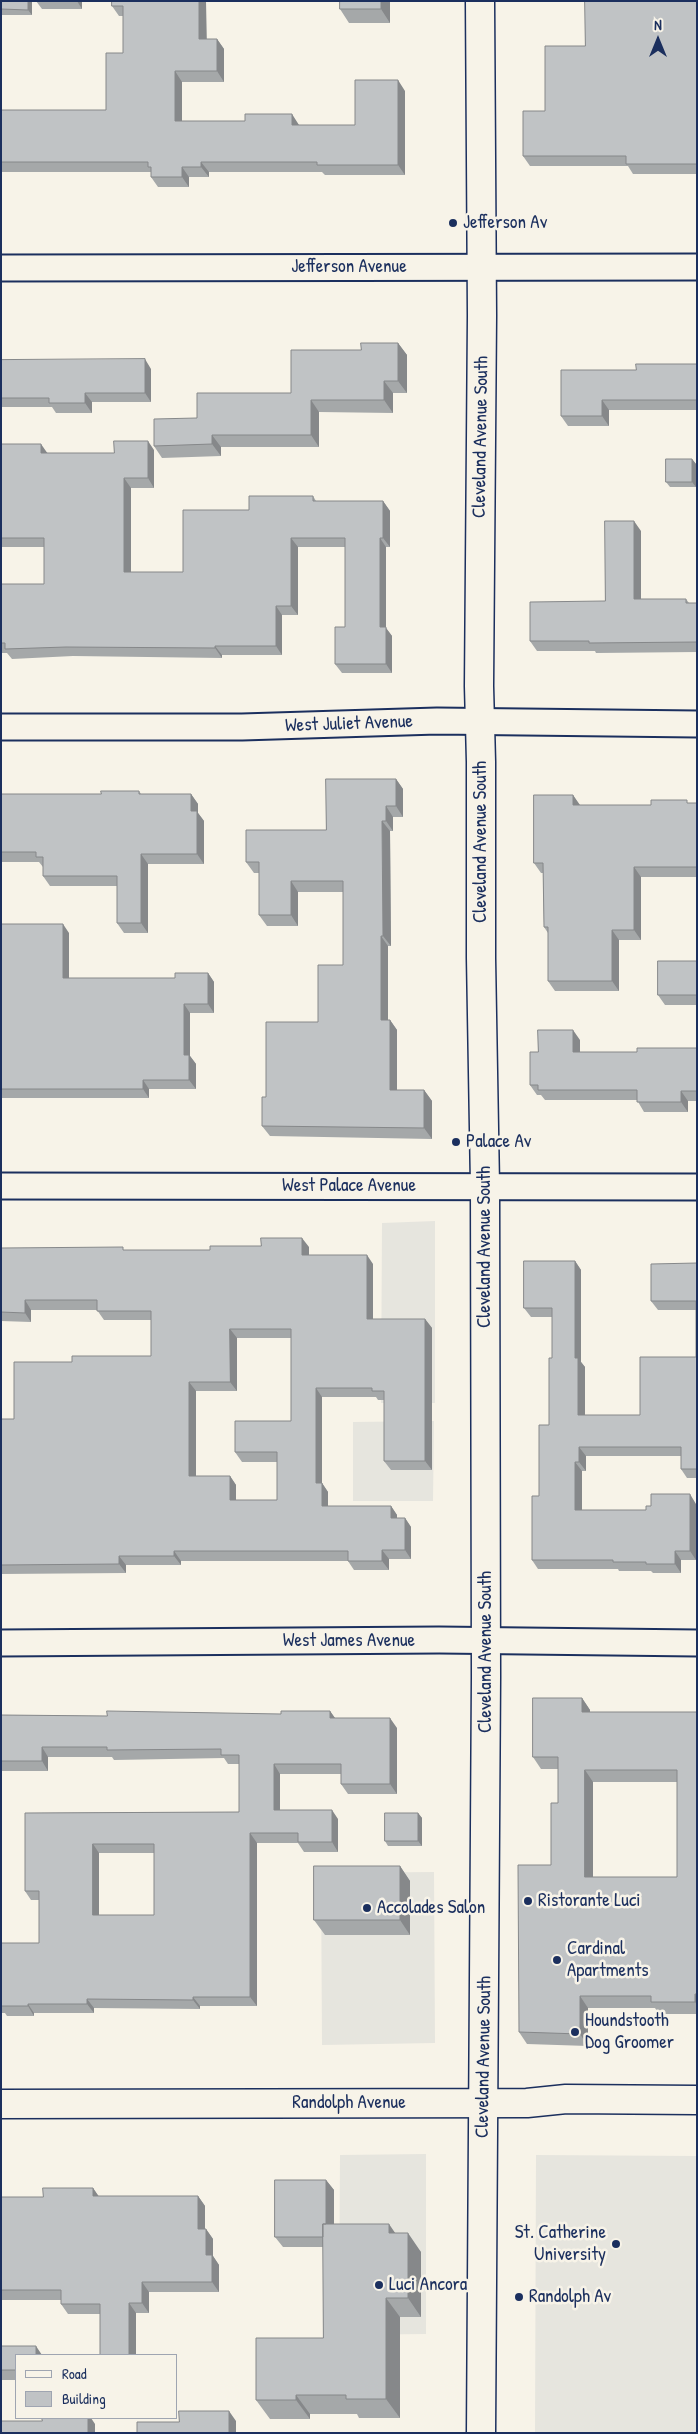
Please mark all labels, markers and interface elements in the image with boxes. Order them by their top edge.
north arrow [633,15,683,65]
text: N [654,15,662,34]
place label: Jefferson Av [463,212,547,234]
marker: Jefferson Av [447,217,459,229]
street label: Jefferson Avenue [291,256,407,278]
street label: Cleveland Avenue South [468,356,494,518]
street label: West Juliet Avenue [285,710,413,738]
street label: Cleveland Avenue South [470,761,492,923]
place label: Palace Av [466,1131,531,1153]
marker: Palace Av [450,1136,462,1148]
street label: Cleveland Avenue South [474,1166,496,1328]
street label: West Palace Avenue [282,1175,416,1197]
street label: Cleveland Avenue South [475,1571,497,1733]
street label: West James Avenue [283,1630,415,1652]
place label: Ristorante Luci [538,1890,641,1912]
marker: Ristorante Luci [522,1895,534,1907]
place label: Accolades Salon [377,1897,485,1919]
marker: Accolades Salon [361,1902,373,1914]
place label: Cardinal Apartments [567,1938,649,1982]
marker: Cardinal Apartments [551,1954,563,1966]
street label: Cleveland Avenue South [471,1976,497,2138]
place label: Houndstooth Dog Groomer [585,2010,674,2054]
marker: Houndstooth Dog Groomer [569,2026,581,2038]
street label: Randolph Avenue [292,2092,406,2114]
place label: St. Catherine University [515,2222,606,2266]
marker: St. Catherine University [610,2238,622,2250]
place label: Luci Ancora [389,2274,467,2296]
marker: Luci Ancora [373,2279,385,2291]
place label: Randolph Av [529,2286,611,2308]
marker: Randolph Av [513,2291,525,2303]
legend [15,2354,178,2419]
text: Road [62,2363,87,2384]
text: Building [62,2388,106,2409]

